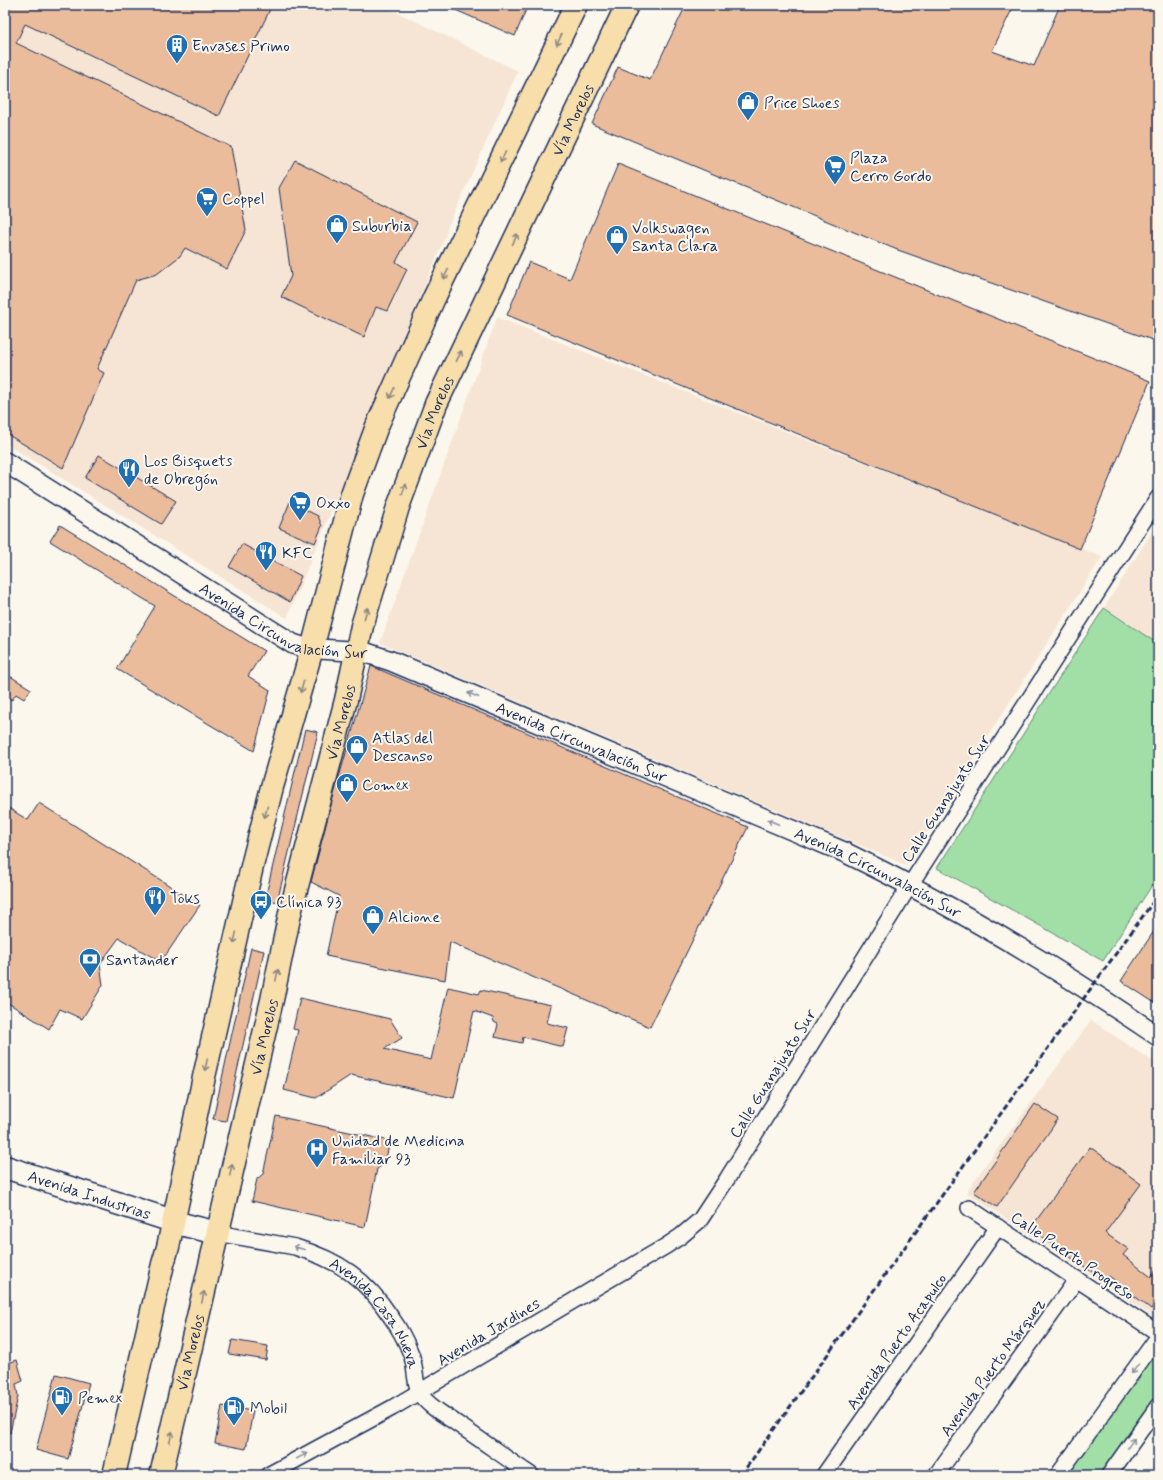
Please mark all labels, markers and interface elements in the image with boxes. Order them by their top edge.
building icon: Envases Primo [164,32,190,65]
one-way arrow [555,34,562,46]
place label: Envases Primo [192,36,290,57]
street label: Vía Morelos [547,81,600,160]
shop icon: Price Shoes [735,89,761,122]
place label: Price Shoes [764,93,839,114]
place label: Plaza Cerro Gordo [850,148,932,187]
one-way arrow [498,151,506,163]
supermarket icon: Plaza Cerro Gordo [822,153,848,186]
supermarket icon: Coppel [194,185,220,218]
place label: Coppel [222,189,265,210]
shop icon: Suburbia [324,212,350,245]
place label: Suburbia [352,216,412,237]
place label: Volkswagen Santa Clara [632,218,718,257]
shop icon: Volkswagen Santa Clara [604,223,630,256]
one-way arrow [512,233,519,245]
one-way arrow [442,268,449,280]
one-way arrow [456,350,463,362]
street label: Vía Morelos [411,373,460,453]
one-way arrow [388,386,395,398]
place label: Los Bisquets de Obregón [144,451,232,491]
restaurant icon: Los Bisquets de Obregón [116,456,142,489]
one-way arrow [401,483,409,495]
supermarket icon: Oxxo [287,489,313,522]
place label: Oxxo [316,493,350,514]
restaurant icon: KFC [253,539,279,572]
place label: KFC [282,543,312,564]
street label: Avenida Circunvalación Sur [195,578,369,664]
one-way arrow [363,607,370,620]
one-way arrow [298,680,305,693]
street label: Vía Morelos [322,683,361,763]
one-way arrow [467,691,479,699]
street label: Avenida Circunvalación Sur [492,697,670,788]
place label: Atlas del Descanso [372,728,433,767]
street label: Calle Guanajuato Sur [897,730,996,867]
shop icon: Atlas del Descanso [344,733,370,766]
shop icon: Comex [334,771,360,804]
place label: Comex [362,775,408,796]
one-way arrow [262,805,269,818]
one-way arrow [768,818,780,825]
street label: Avenida Circunvalación Sur [791,823,965,924]
restaurant icon: Toks [142,884,168,917]
place label: Toks [170,888,200,909]
bus stop icon: Clínica 93 [248,888,274,921]
place label: Clínica 93 [276,892,342,913]
shop icon: Alcione [360,903,386,936]
place label: Alcione [388,907,440,928]
one-way arrow [231,931,238,944]
bank icon: Santander [77,946,103,979]
place label: Santander [106,950,179,971]
one-way arrow [273,969,281,982]
street label: Vía Morelos [246,997,284,1077]
street label: Calle Guanajuato Sur [725,1005,822,1142]
one-way arrow [202,1058,210,1071]
place label: Unidad de Medicina Familiar 93 [332,1131,465,1170]
hospital icon: Unidad de Medicina Familiar 93 [304,1136,330,1169]
one-way arrow [228,1164,236,1177]
street label: Avenida Industrias [25,1166,153,1225]
street label: Calle Puerto Progreso [1006,1207,1138,1305]
one-way arrow [293,1244,306,1252]
street label: Avenida Casa Nueva [325,1253,423,1371]
street label: Avenida Puerto Acapulco [842,1270,952,1414]
one-way arrow [199,1291,207,1304]
street label: Avenida Jardines [433,1293,544,1371]
street label: Avenida Puerto Márquez [936,1295,1050,1441]
street label: Vía Morelos [172,1313,210,1393]
one-way arrow [1131,1363,1139,1374]
fuel station icon: Pemex [49,1384,75,1417]
place label: Pemex [78,1388,122,1409]
fuel station icon: Mobil [221,1394,247,1427]
place label: Mobil [250,1398,287,1419]
one-way arrow [167,1431,175,1444]
one-way arrow [1127,1438,1136,1449]
one-way arrow [296,1452,308,1460]

